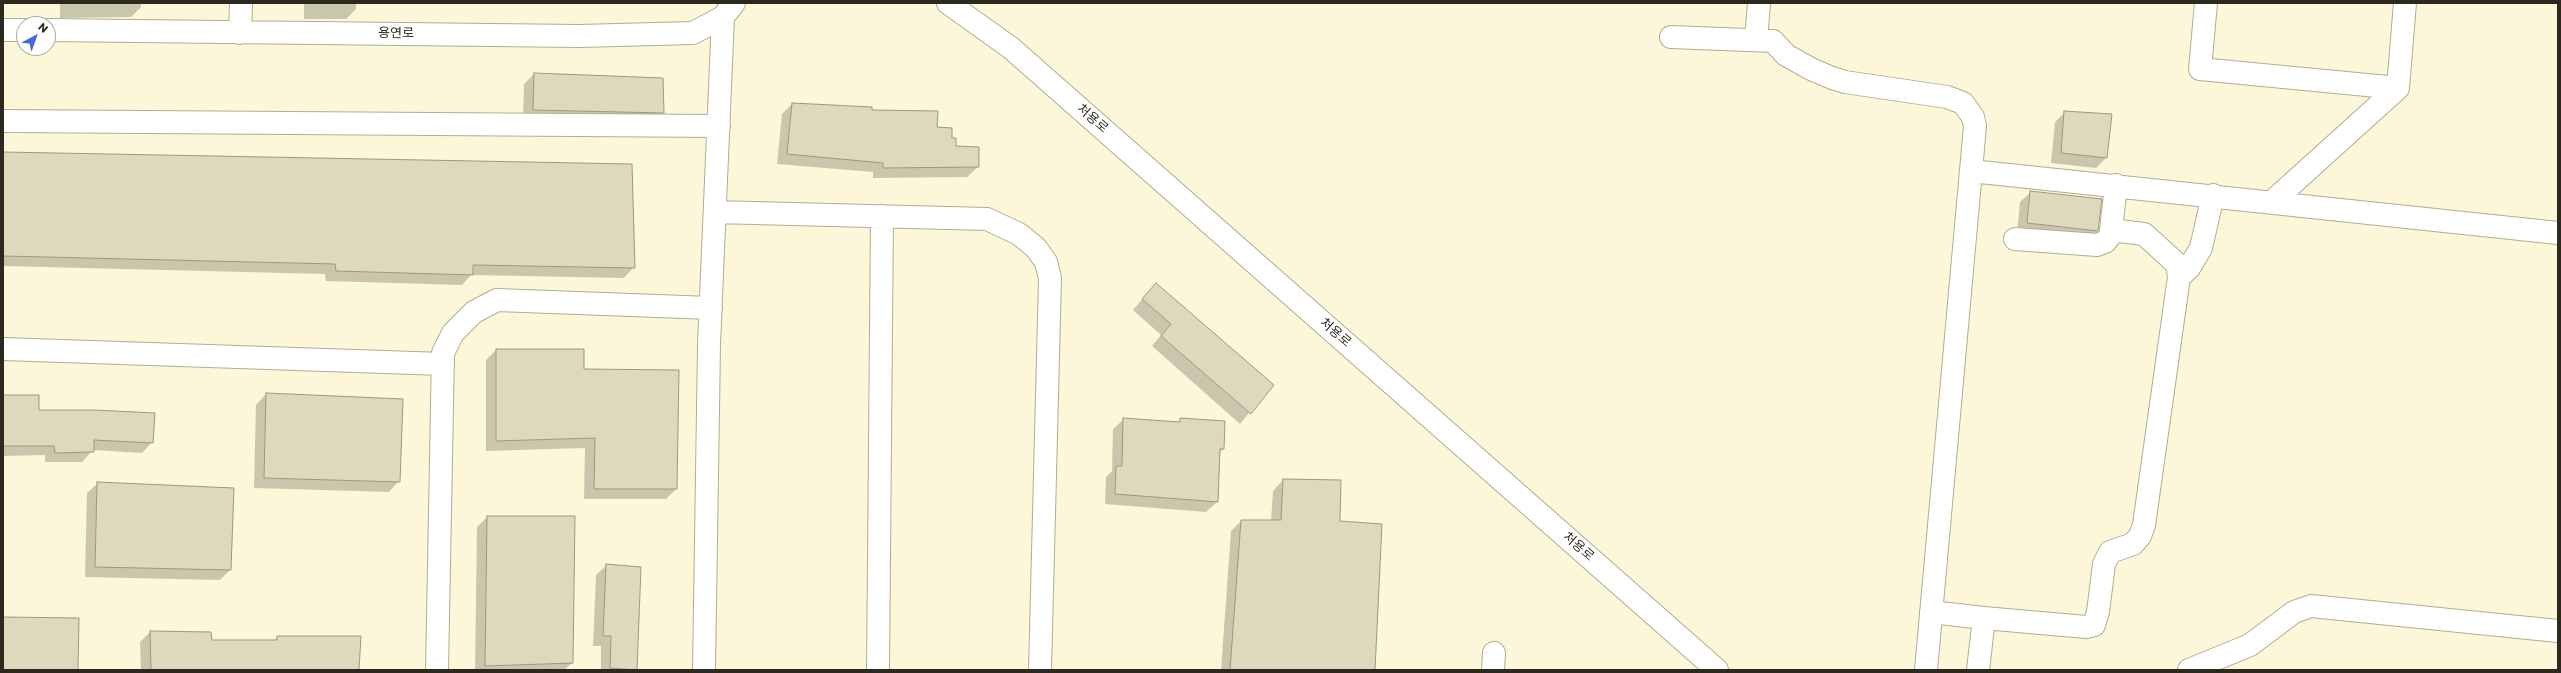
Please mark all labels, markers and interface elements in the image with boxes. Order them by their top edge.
north arrow [16,16,56,56]
text: N [35,19,52,36]
street label: 용연로 [378,26,414,42]
street label: 처용로 [1073,101,1111,137]
street label: 처용로 [1316,315,1354,351]
street label: 처용로 [1559,529,1597,565]

